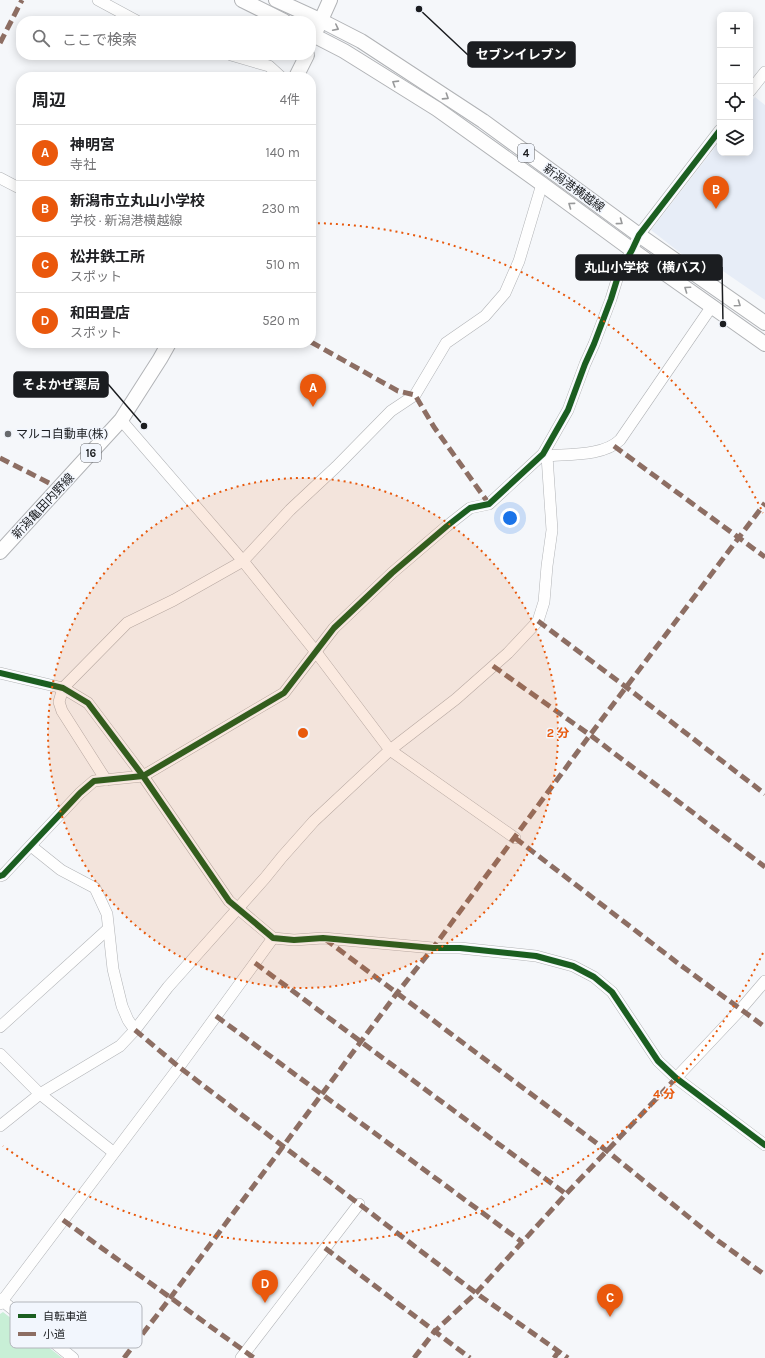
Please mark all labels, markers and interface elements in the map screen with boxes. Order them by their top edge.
map controls [717,12,753,156]
button: + [717,12,753,48]
search box [16,16,316,60]
one-way arrow [332,24,340,31]
icon: search [30,27,52,49]
text: ここで検索 [62,31,137,49]
callout: セブンイレブン [468,42,575,67]
text: セブンイレブン [475,47,567,62]
button: − [717,48,753,84]
one-way arrow [392,80,399,87]
button: locate [717,84,753,120]
text: 周辺 [32,90,66,110]
text: 4件 [280,92,300,107]
one-way arrow [442,92,449,99]
button: layers [717,120,753,156]
text: 神明宮 [70,136,115,154]
road number: 4 [518,144,534,162]
text: A [41,145,49,160]
text: 140 m [265,145,300,160]
text: 寺社 [70,157,96,172]
street label: 新潟港横越線 [541,161,607,215]
pin: B [703,176,729,209]
text: 新潟市立丸山小学校 [70,192,205,210]
text: B [41,201,49,216]
text: 230 m [262,201,300,216]
one-way arrow [568,202,575,209]
text: 学校 · 新潟港横越線 [70,213,183,228]
one-way arrow [616,217,623,224]
text: 松井鉄工所 [70,248,145,266]
callout: 丸山小学校（横バス） [576,255,722,280]
text: C [41,257,49,272]
text: 510 m [265,257,300,272]
text: 丸山小学校（横バス） [584,260,714,275]
text: スポット [70,269,122,284]
one-way arrow [685,287,692,294]
one-way arrow [734,299,741,306]
text: 和田畳店 [70,304,130,322]
text: D [41,313,49,328]
text: 520 m [262,313,300,328]
text: スポット [70,325,122,340]
callout: そよかぜ薬局 [14,372,108,397]
pin: A [300,374,326,407]
text: そよかぜ薬局 [22,377,100,392]
place label: マルコ自動車(株) [16,427,108,441]
marker: マルコ自動車(株) [3,429,13,439]
road number: 16 [81,444,101,462]
street label: 新潟亀田内野線 [9,471,77,541]
your location [500,508,520,528]
centre of rings [296,726,310,740]
text: 2 分 [547,726,569,740]
text: 4 分 [653,1087,675,1101]
pin: D [252,1270,278,1303]
pin: C [597,1284,623,1317]
legend [10,1302,142,1348]
text: 自転車道 [43,1310,87,1323]
text: 小道 [43,1328,65,1341]

